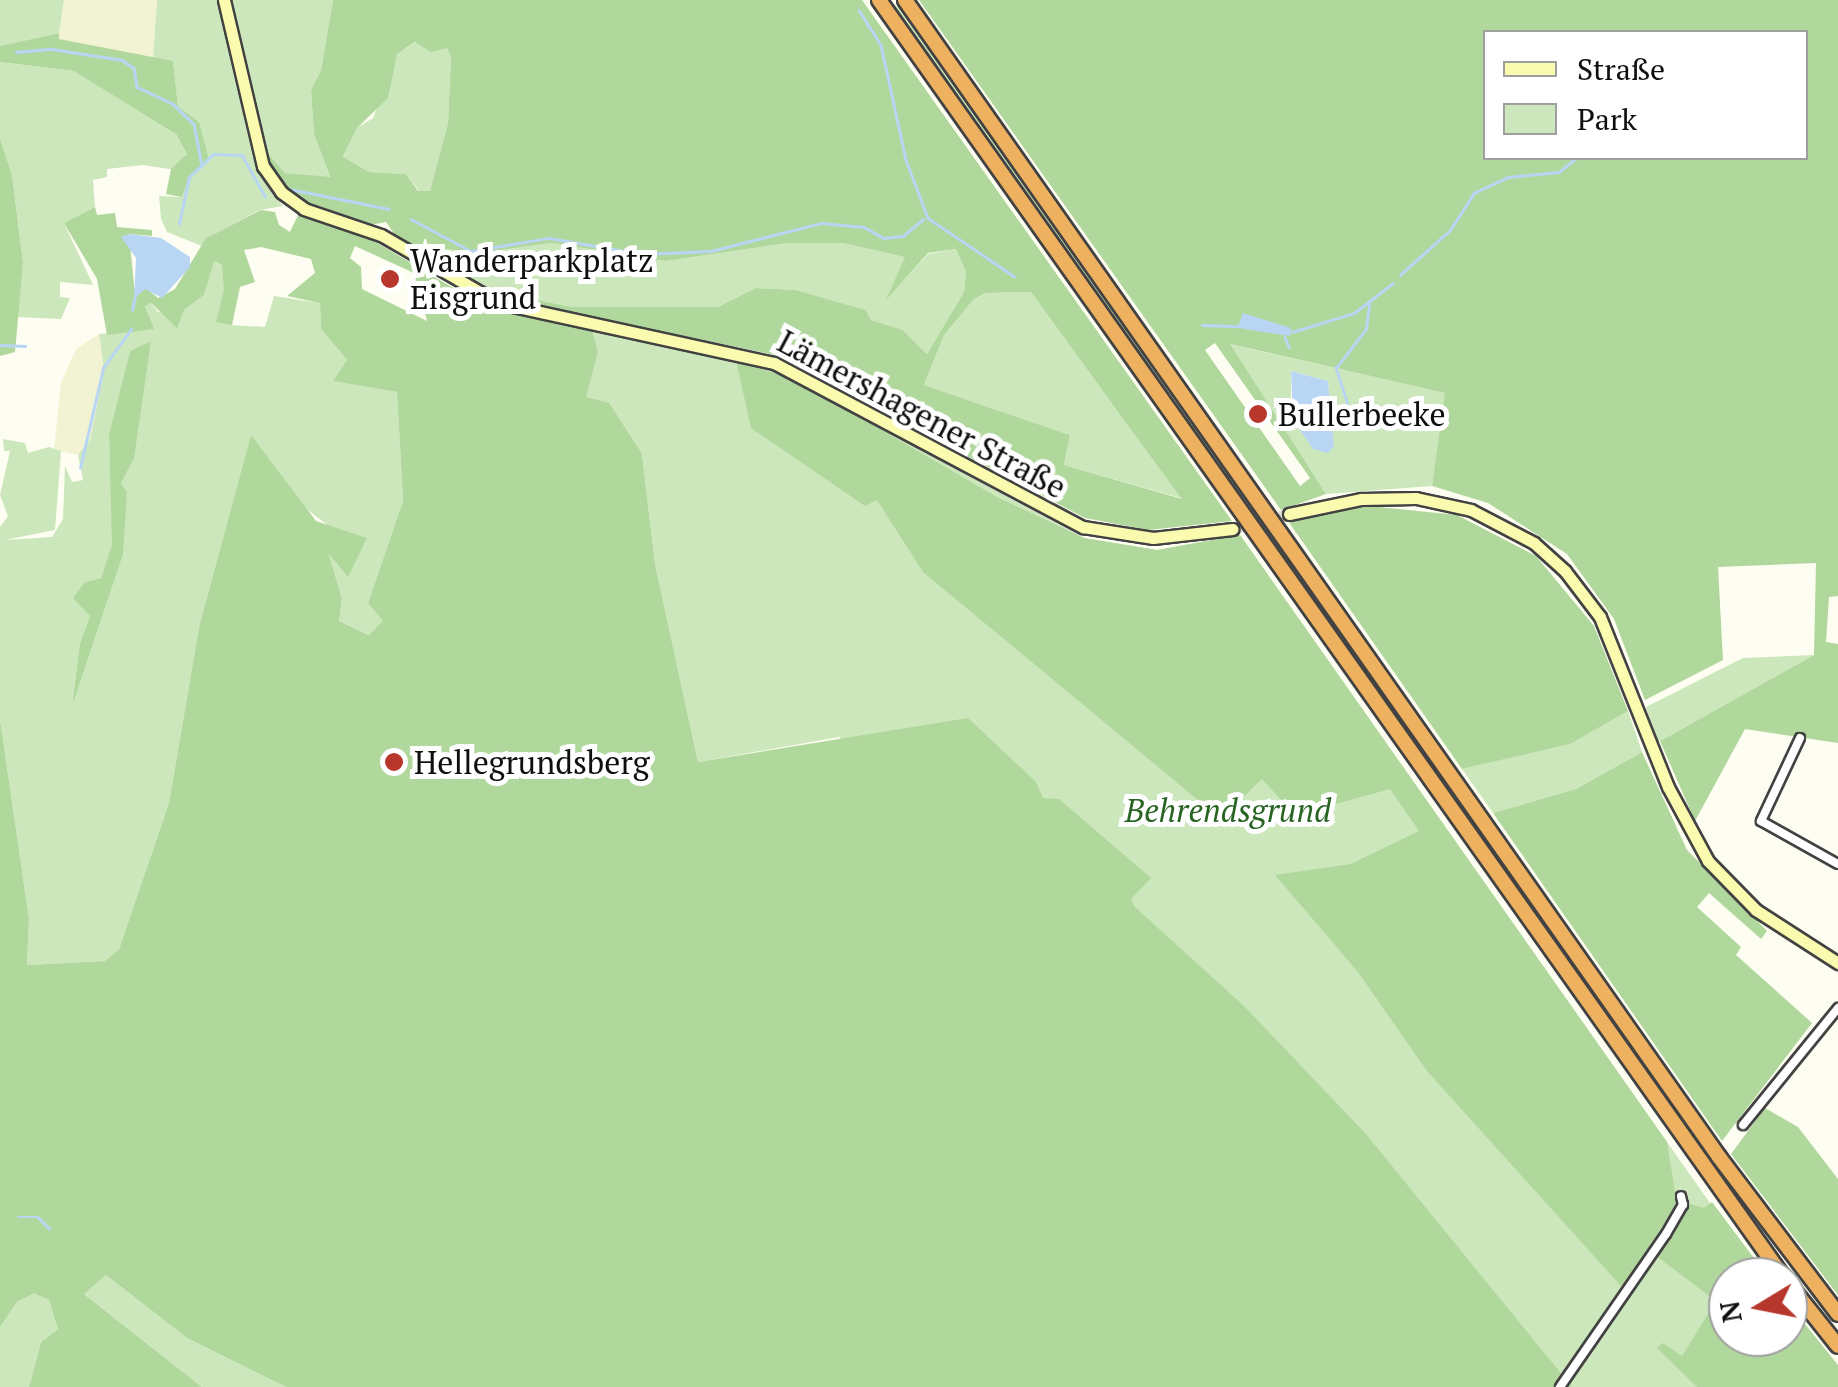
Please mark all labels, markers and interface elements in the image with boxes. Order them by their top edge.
legend [1483,30,1808,160]
text: Straße [1577,49,1665,89]
text: Park [1577,99,1637,139]
place label: Wanderparkplatz Eisgrund [410,242,654,317]
marker: Wanderparkplatz Eisgrund [379,268,401,290]
street label: Lämershagener Straße [771,322,1073,506]
place label: Bullerbeeke [1278,395,1446,433]
marker: Bullerbeeke [1247,403,1269,425]
place label: Hellegrundsberg [414,743,650,781]
marker: Hellegrundsberg [383,751,405,773]
park label: Behrendsgrund [1125,791,1331,829]
north arrow [1708,1257,1808,1357]
text: N [1710,1298,1750,1326]

